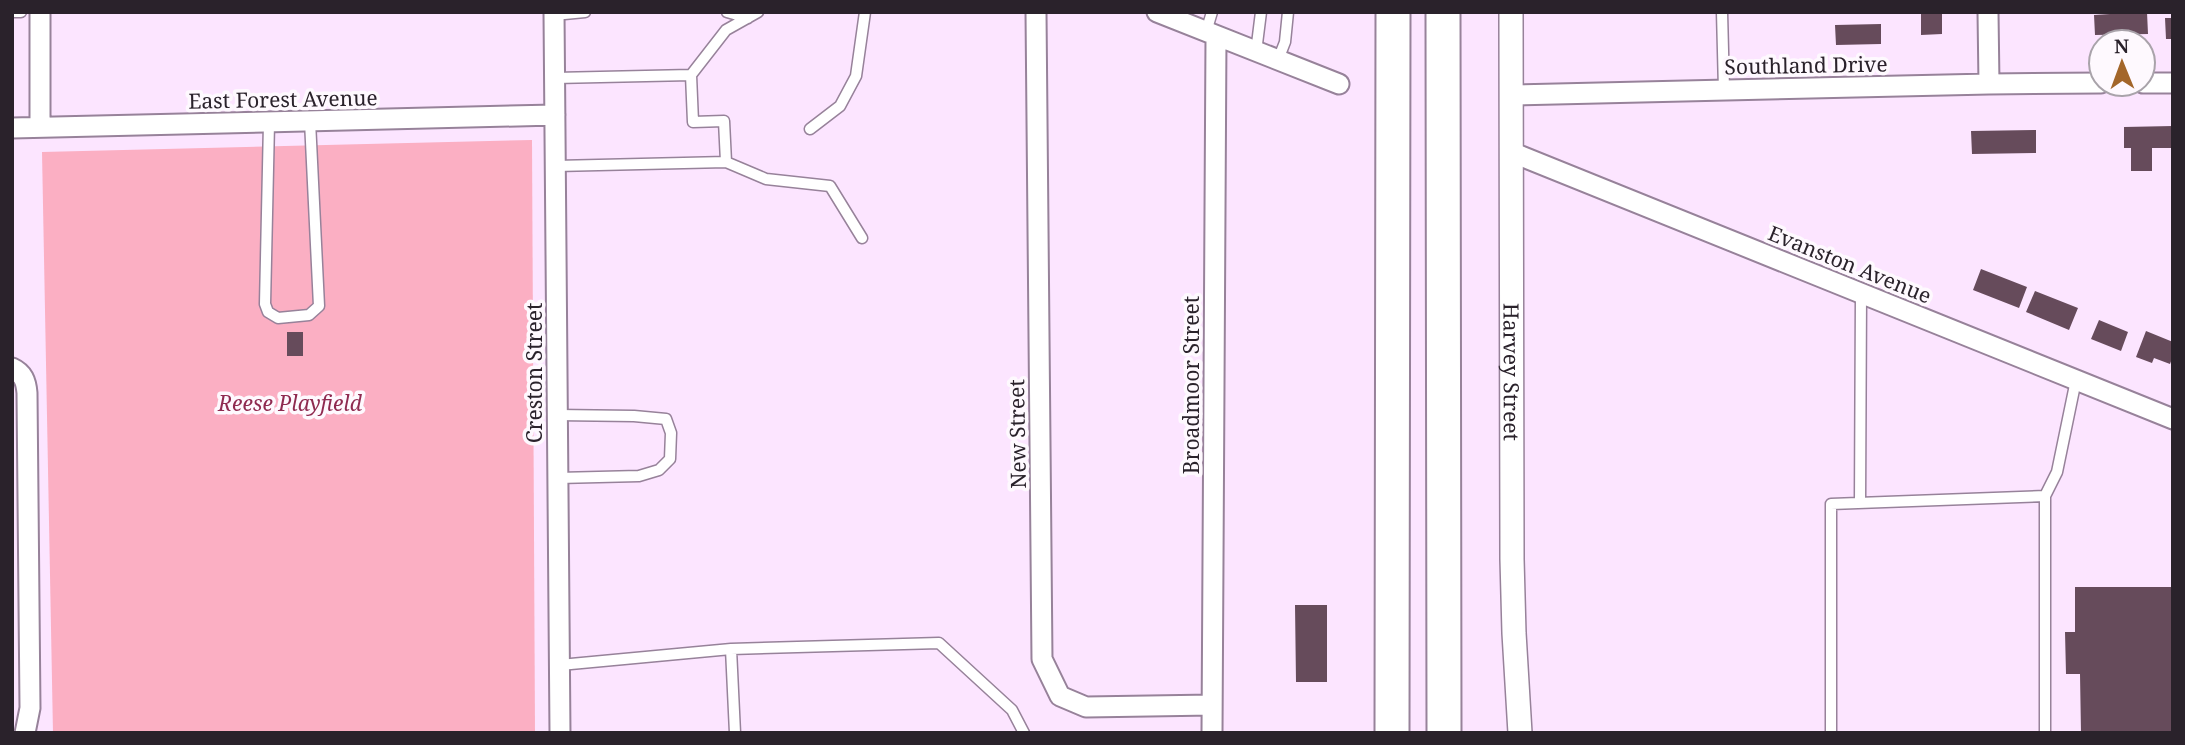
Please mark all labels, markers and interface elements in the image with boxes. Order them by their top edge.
north arrow [2087,28,2157,98]
text: N [2114,33,2129,59]
street label: Southland Drive [1724,50,1888,80]
street label: East Forest Avenue [188,83,378,115]
street label: Evanston Avenue [1764,218,1936,310]
street label: Broadmoor Street [1177,296,1205,474]
street label: Creston Street [520,303,548,443]
street label: Harvey Street [1498,303,1526,441]
street label: New Street [1002,379,1032,489]
park label: Reese Playfield [217,389,363,417]

